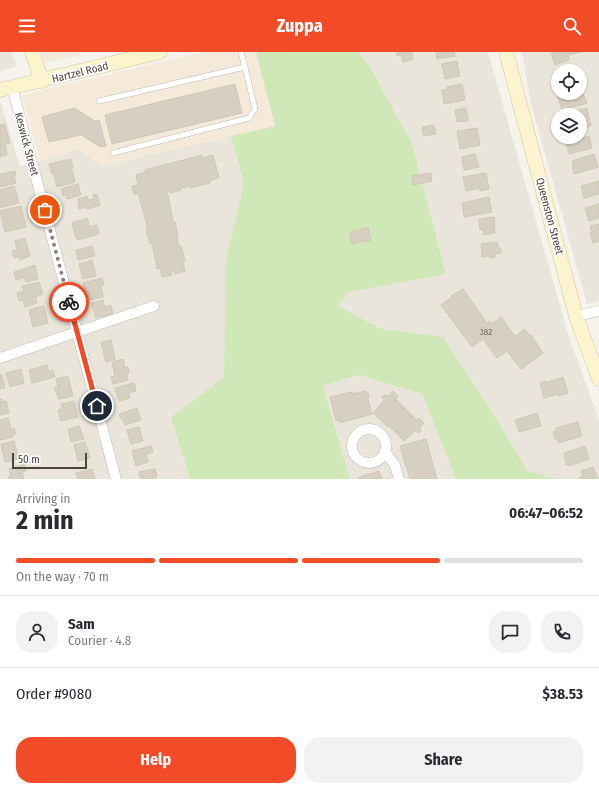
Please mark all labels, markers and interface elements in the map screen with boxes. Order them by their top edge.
icon: menu [16,15,38,37]
text: Zuppa [276,15,323,37]
icon: search [561,15,583,37]
street label: Hartzel Road [51,59,110,86]
map controls [551,64,587,144]
button: locate [551,64,587,100]
button: layers [551,108,587,144]
street label: Keswick Street [12,111,41,178]
street label: Queenston Street [533,176,566,256]
pin [28,193,62,227]
icon: bag [34,199,56,221]
courier [49,282,89,322]
icon: bike [58,291,80,313]
house number: 382 [480,327,492,337]
pin [80,389,114,423]
icon: home [86,395,108,417]
scale bar [12,451,87,470]
text: 50 m [18,453,40,466]
text: Arriving in [16,491,70,506]
text: 06:47–06:52 [509,504,583,522]
text: 2 min [16,505,74,536]
text: On the way · 70 m [16,569,109,584]
button: person [16,611,58,653]
button: chat [489,611,531,653]
button: phone [541,611,583,653]
text: Sam [68,615,95,633]
text: Courier · 4.8 [68,633,131,648]
text: Order #9080 [16,685,92,703]
text: $38.53 [543,685,583,703]
button: Help [16,737,296,783]
button: Share [304,737,583,783]

